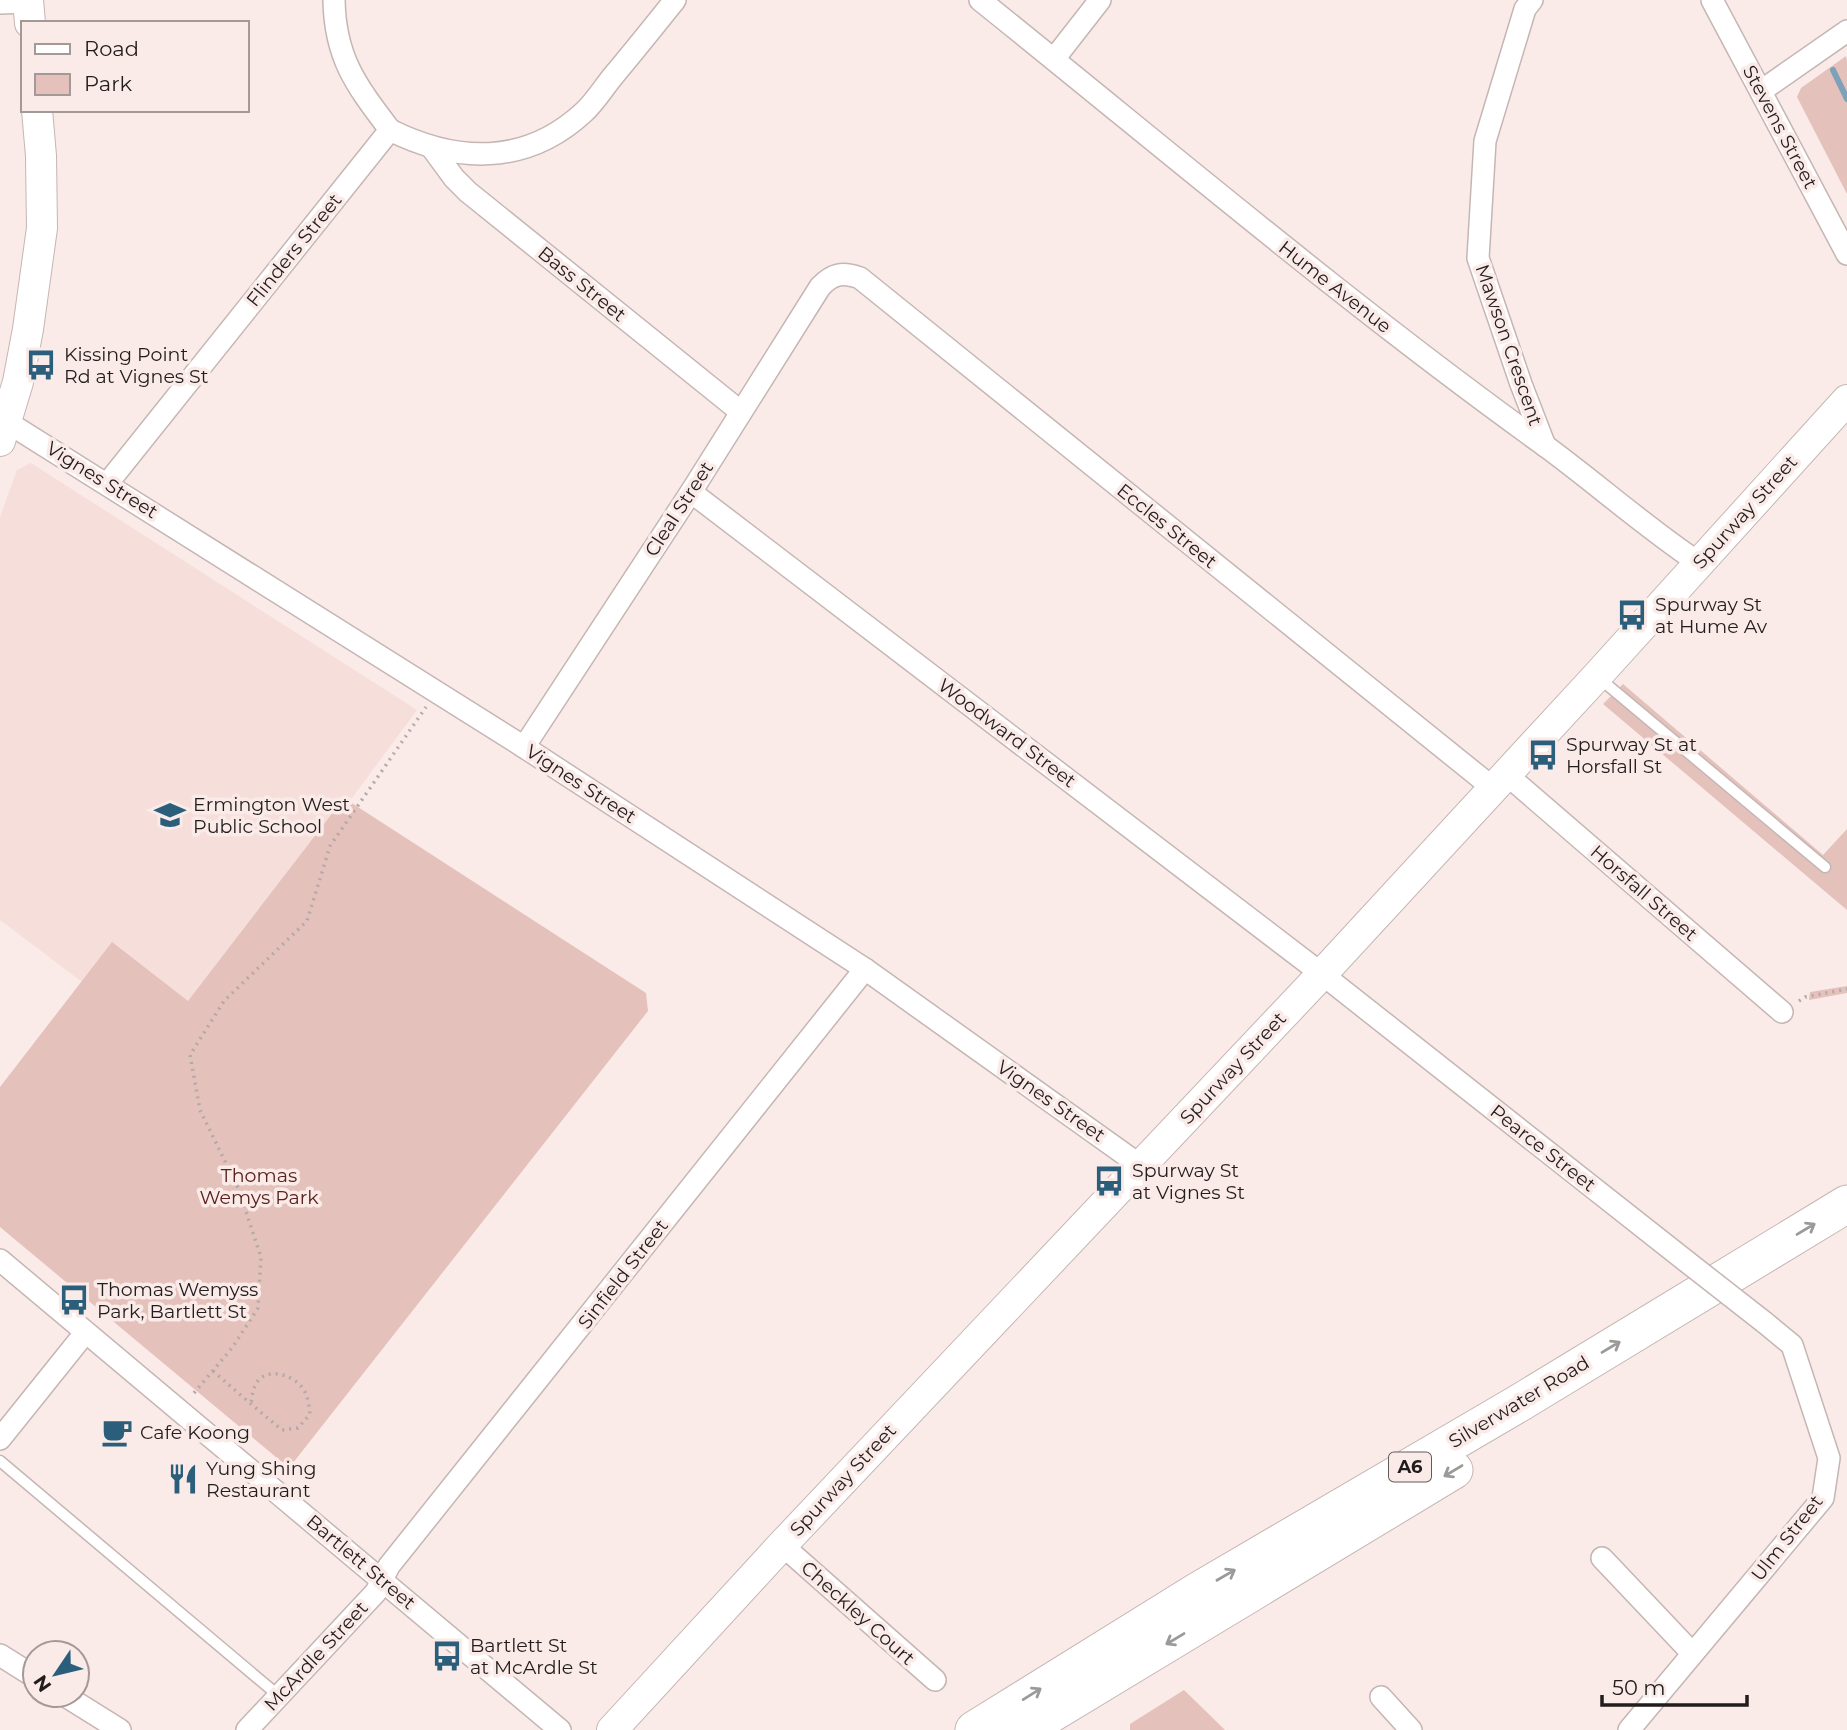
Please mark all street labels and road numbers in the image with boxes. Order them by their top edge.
street label: Stevens Street [1738,61,1822,193]
street label: Flinders Street [241,189,347,311]
street label: Hume Avenue [1274,236,1396,338]
street label: Bass Street [533,242,631,327]
street label: Mawson Crescent [1471,261,1547,429]
street label: Vignes Street [42,437,162,524]
street label: Spurway Street [1688,450,1802,574]
street label: Cleal Street [640,457,718,561]
street label: Eccles Street [1112,479,1222,573]
street label: Woodward Street [933,674,1081,793]
street label: Vignes Street [521,740,641,828]
street label: Horsfall Street [1586,840,1702,946]
street label: Spurway Street [1175,1007,1291,1129]
street label: Vignes Street [992,1055,1110,1147]
street label: Pearce Street [1486,1100,1601,1197]
street label: Sinfield Street [573,1214,673,1334]
street label: Silverwater Road [1445,1351,1593,1453]
street label: Spurway Street [785,1419,901,1541]
road number: A6 [1389,1452,1431,1482]
street label: Ulm Street [1746,1490,1828,1586]
street label: Bartlett Street [302,1510,420,1614]
street label: Checkley Court [797,1556,920,1670]
street label: McArdle Street [259,1596,373,1716]

